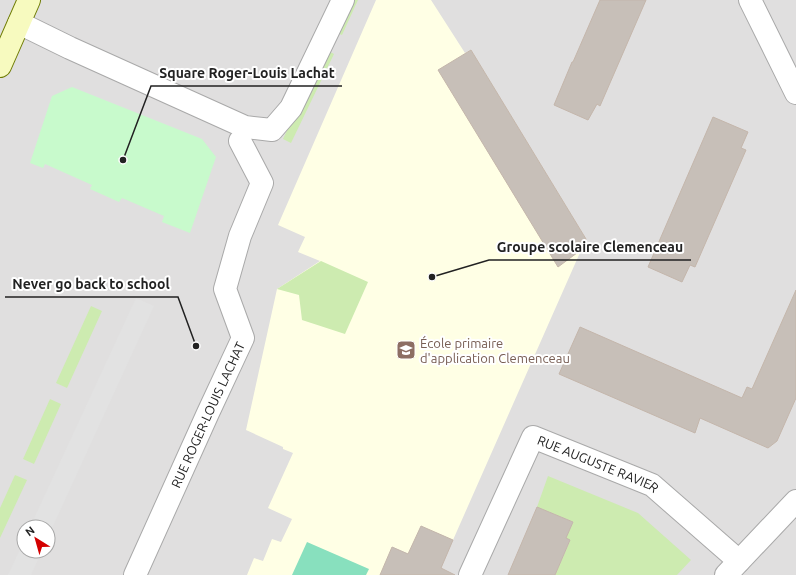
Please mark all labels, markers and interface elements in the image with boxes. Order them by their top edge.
callout: Square Roger-Louis Lachat [151,60,342,86]
text: Square Roger-Louis Lachat [159,65,335,81]
callout: Groupe scolaire Clemenceau [489,234,691,260]
text: Groupe scolaire Clemenceau [497,239,683,255]
callout: Never go back to school [5,271,178,297]
text: Never go back to school [12,276,170,292]
place label: École primaire d'application Clemenceau [420,335,570,365]
school or university icon: École primaire d'application Clemenceau [395,339,417,361]
street label: RUE ROGER-LOUIS LACHAT [168,340,247,490]
street label: RUE AUGUSTE RAVIER [535,433,662,495]
north arrow [16,519,56,559]
text: N [23,524,37,538]

